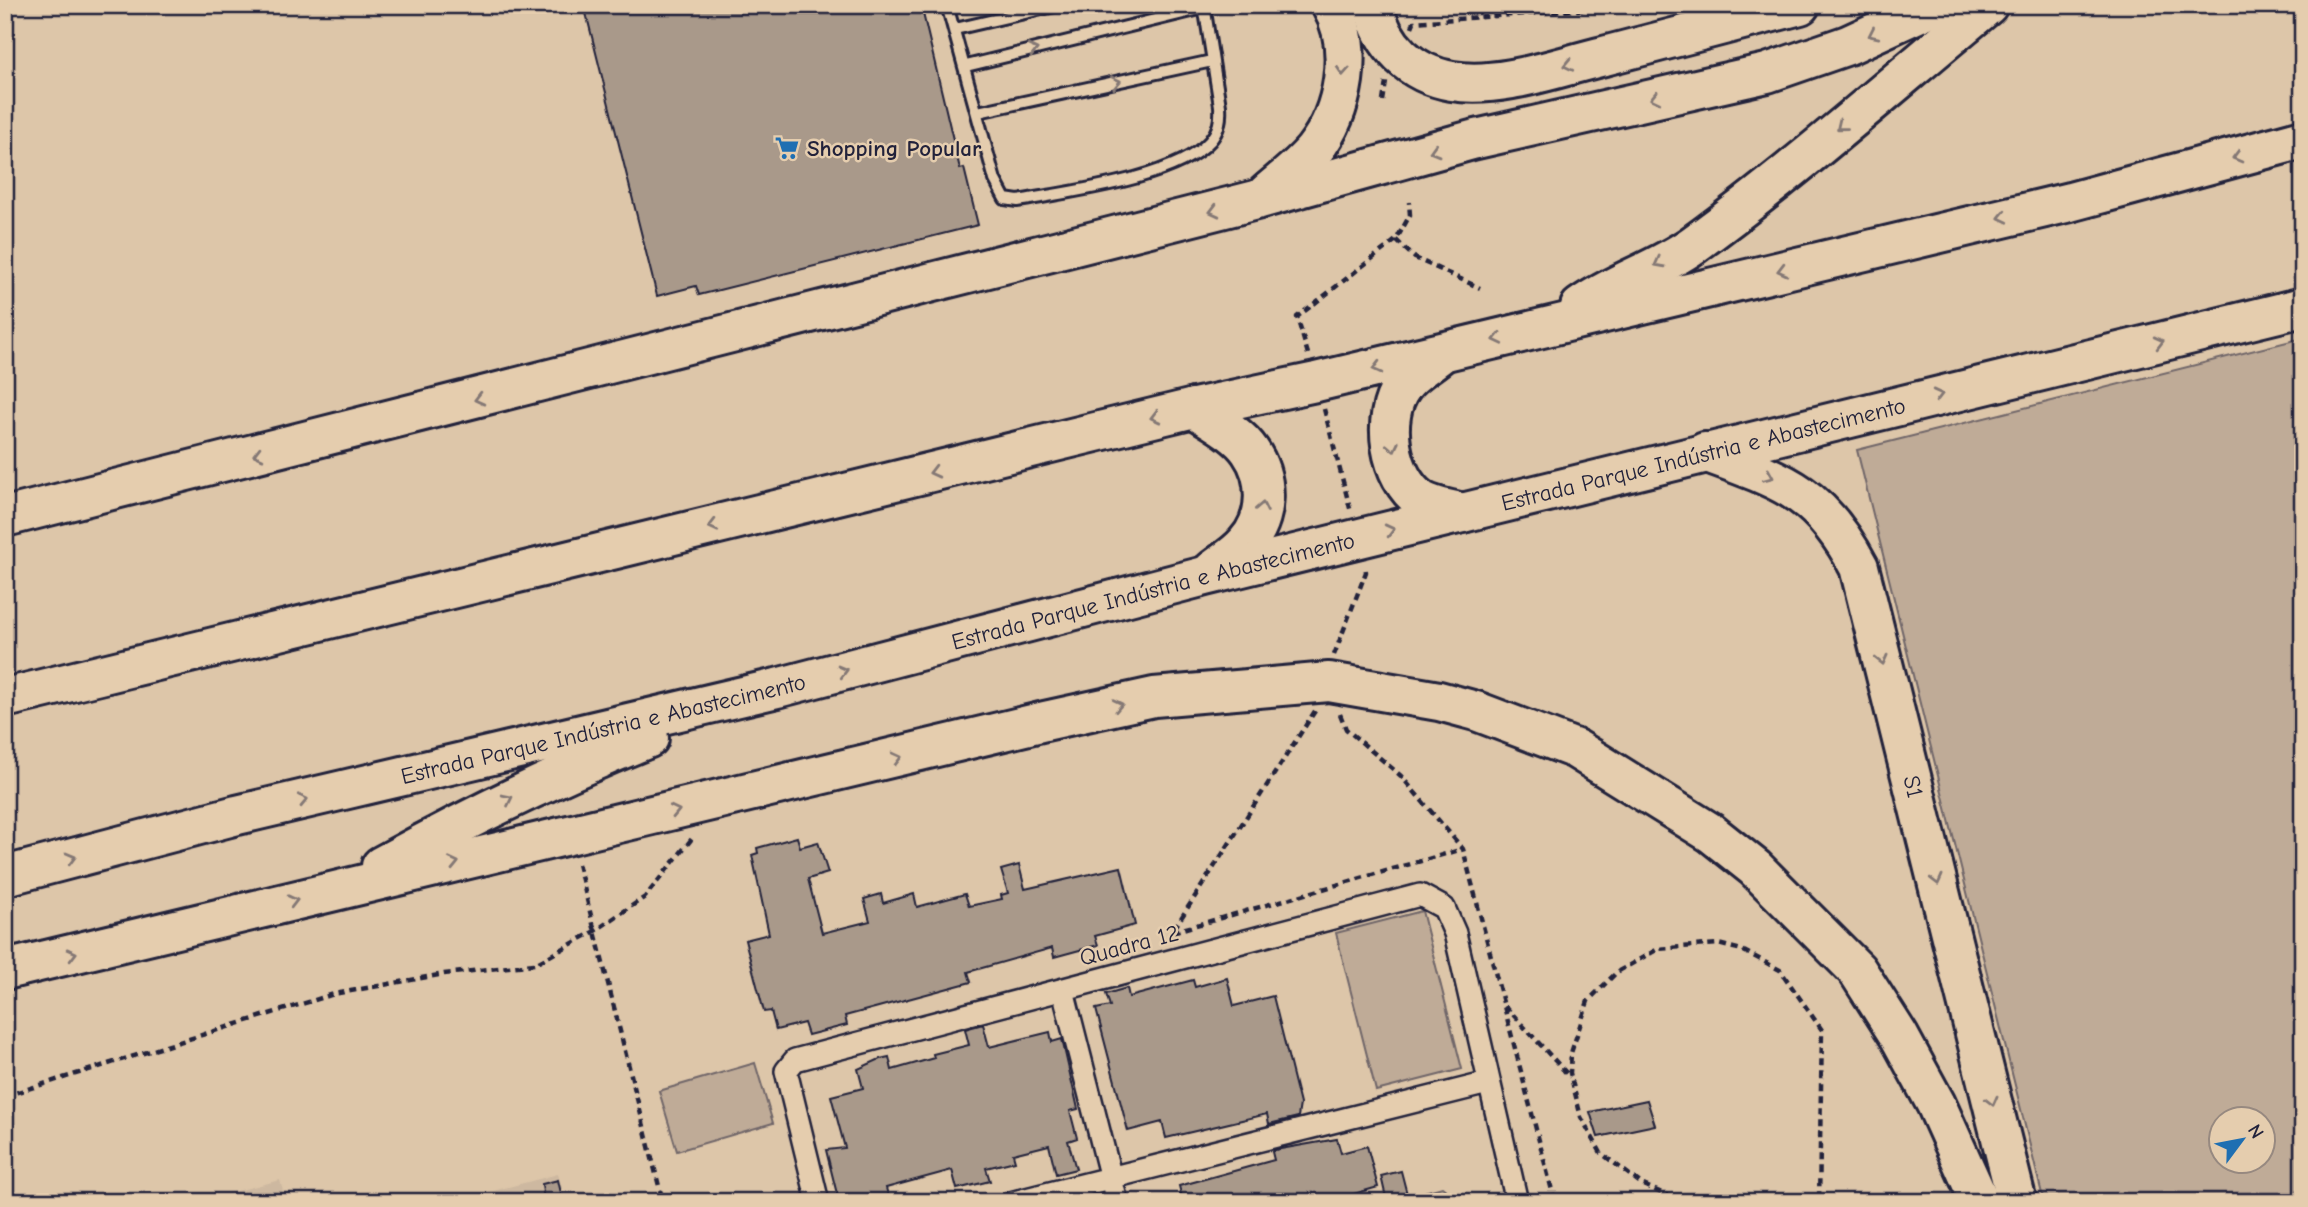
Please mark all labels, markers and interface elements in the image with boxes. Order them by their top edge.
one-way arrow [1867,26,1880,40]
one-way arrow [1026,44,1038,58]
one-way arrow [1562,56,1574,71]
one-way arrow [1336,66,1351,77]
one-way arrow [1110,75,1122,90]
one-way arrow [1649,90,1661,105]
one-way arrow [1836,118,1848,131]
supermarket icon: Shopping Popular [773,134,801,162]
place label: Shopping Popular [807,135,982,162]
one-way arrow [1428,142,1440,157]
one-way arrow [2231,149,2243,163]
one-way arrow [1209,203,1221,217]
one-way arrow [1997,209,2009,223]
one-way arrow [1654,255,1667,268]
one-way arrow [1776,262,1788,276]
one-way arrow [1492,330,1504,345]
one-way arrow [2153,336,2165,350]
one-way arrow [1371,359,1383,374]
one-way arrow [1932,389,1944,403]
one-way arrow [473,391,485,405]
street label: Estrada Parque Indústria e Abastecimento [1499,392,1908,517]
one-way arrow [1149,409,1161,423]
one-way arrow [1385,441,1399,453]
one-way arrow [253,446,265,460]
one-way arrow [928,464,940,478]
one-way arrow [1761,468,1774,482]
one-way arrow [1254,502,1269,513]
one-way arrow [707,518,719,532]
one-way arrow [1384,524,1396,538]
street label: Estrada Parque Indústria e Abastecimento [949,527,1357,656]
one-way arrow [1874,654,1888,666]
one-way arrow [837,665,849,679]
street label: Estrada Parque Indústria e Abastecimento [398,668,809,790]
one-way arrow [1112,699,1124,713]
one-way arrow [890,752,902,766]
street label: S1 [1897,773,1929,800]
one-way arrow [297,793,309,808]
one-way arrow [501,794,513,808]
one-way arrow [669,805,681,819]
one-way arrow [65,852,77,867]
one-way arrow [448,856,460,871]
one-way arrow [1929,874,1943,886]
one-way arrow [287,895,299,909]
street label: Quadra 12 [1077,919,1182,972]
one-way arrow [65,948,77,962]
one-way arrow [1984,1095,1998,1107]
north arrow [2206,1106,2276,1176]
text: N [2243,1120,2268,1143]

